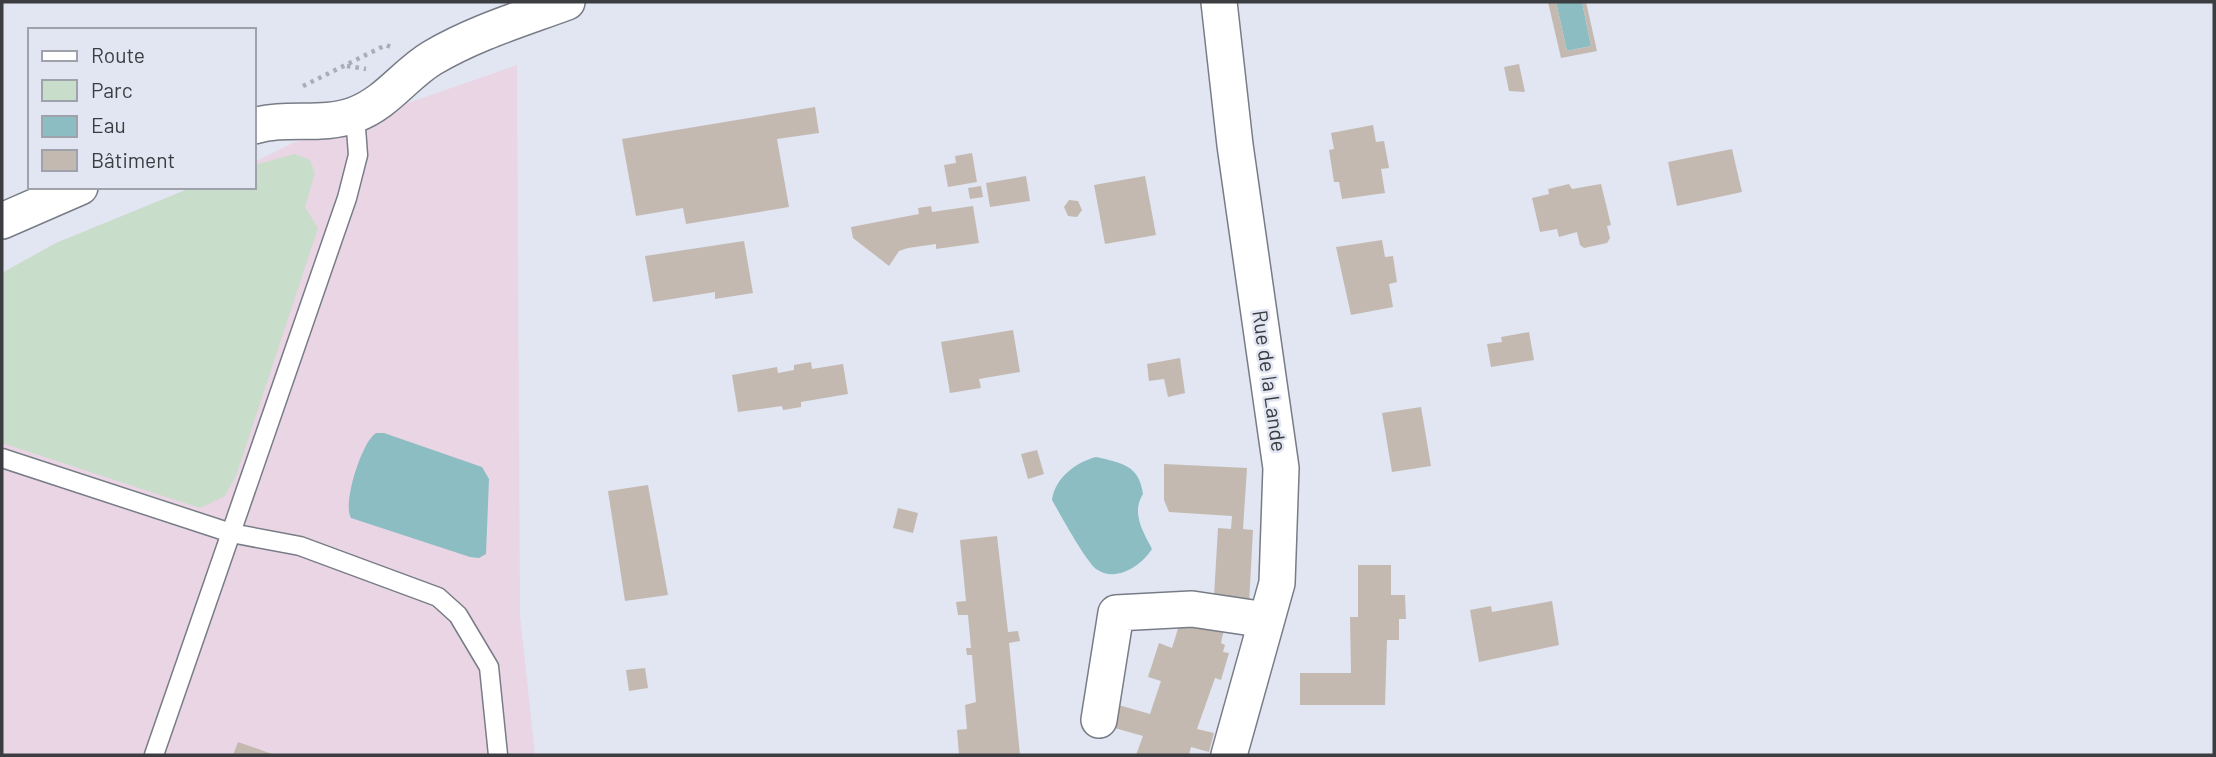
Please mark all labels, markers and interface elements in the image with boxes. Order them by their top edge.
legend [28,28,256,189]
text: Route [91,42,145,67]
text: Parc [91,77,133,102]
text: Eau [91,112,126,137]
text: Bâtiment [91,147,175,172]
street label: Rue de la Lande [1248,308,1293,453]

